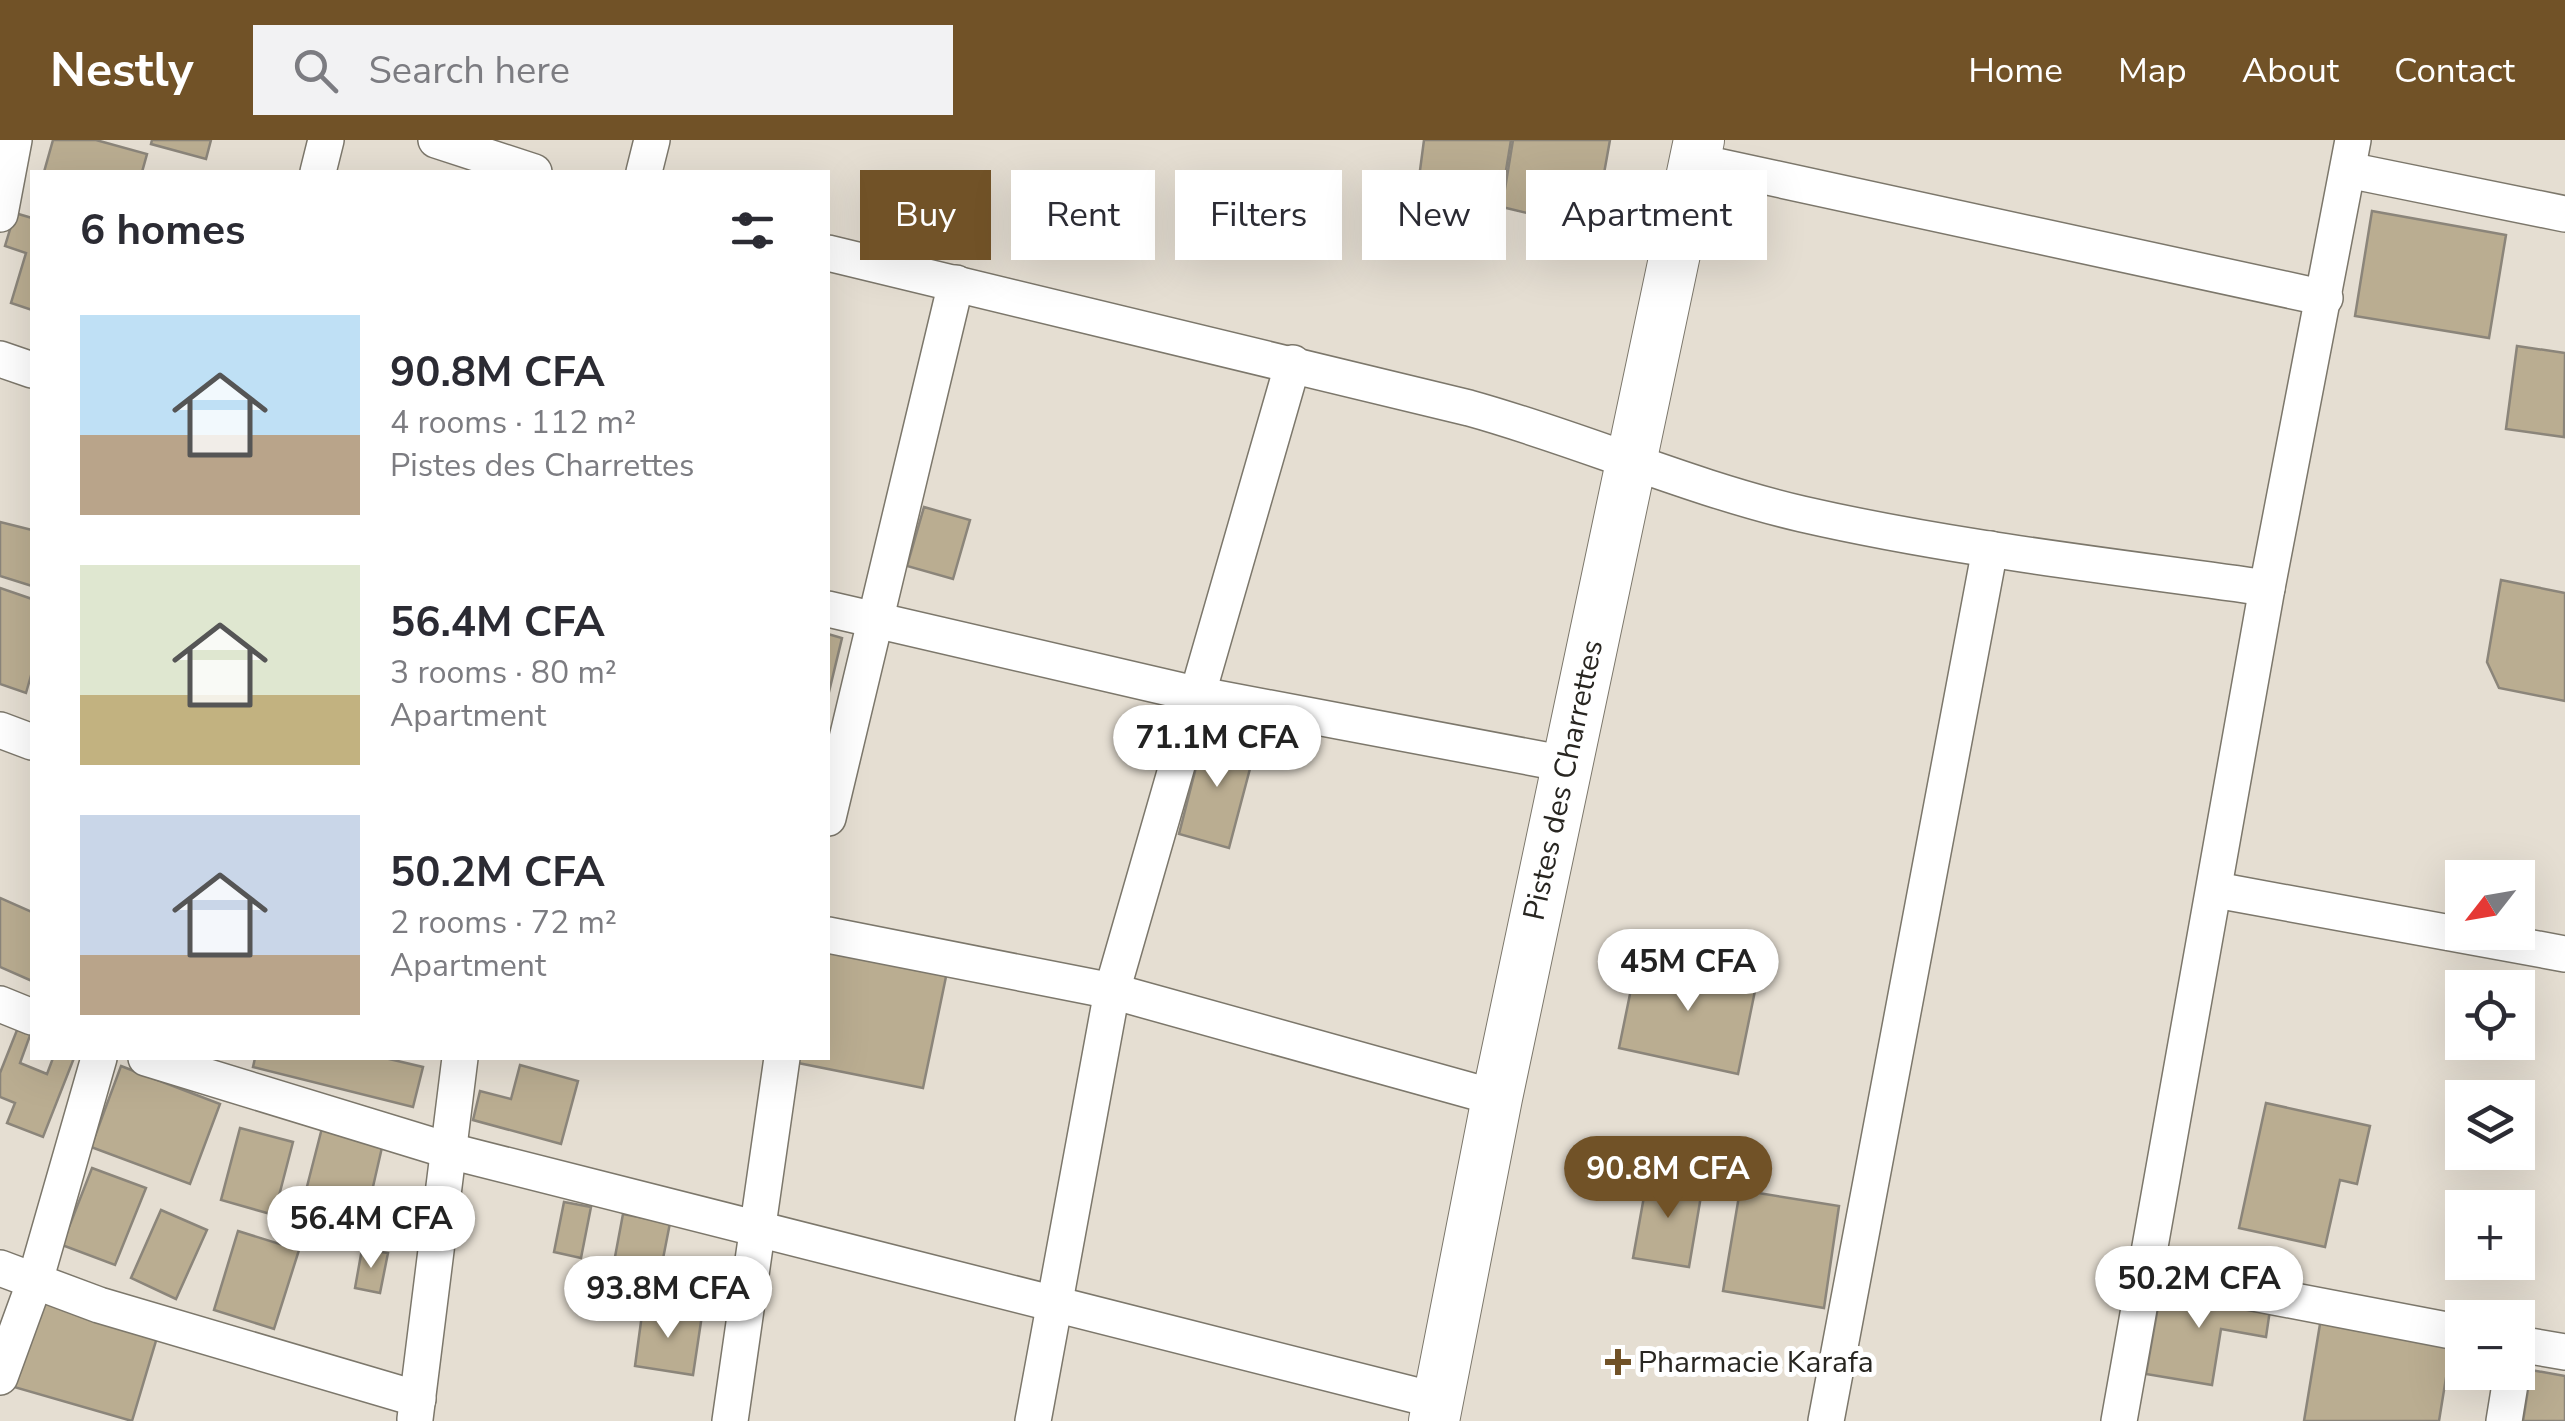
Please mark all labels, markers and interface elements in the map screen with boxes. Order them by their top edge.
search box [253,25,953,115]
text: Nestly [50,37,193,103]
icon: search [288,43,343,98]
text: Search here [368,45,570,96]
text: Home [1968,47,2063,94]
text: Map [2118,47,2187,94]
text: About [2242,47,2339,94]
text: Contact [2394,47,2515,94]
chip: Buy [860,170,991,260]
chip: Rent [1011,170,1155,260]
chip: Filters [1175,170,1342,260]
chip: New [1362,170,1506,260]
chip: Apartment [1526,170,1767,260]
text: 6 homes [80,202,245,259]
icon: filters [725,203,780,258]
text: 90.8M CFA [390,344,605,401]
icon: home [160,355,280,475]
text: 4 rooms · 112 m² [390,401,636,444]
text: Pistes des Charrettes [390,444,695,487]
text: 56.4M CFA [390,594,605,651]
icon: home [160,605,280,725]
street label: Pistes des Charrettes [1514,636,1613,924]
text: 3 rooms · 80 m² [390,651,617,694]
text: Apartment [390,694,546,737]
pin: 71.1M CFA [1103,705,1331,790]
text: 71.1M CFA [1135,716,1299,759]
text: 50.2M CFA [390,844,605,901]
icon: home [160,855,280,975]
north arrow [2445,860,2535,950]
map controls [2445,860,2535,1390]
text: 2 rooms · 72 m² [390,901,617,944]
pin: 45M CFA [1596,929,1780,1014]
text: 45M CFA [1620,940,1756,983]
text: Apartment [390,944,546,987]
button: locate [2445,970,2535,1060]
button: layers [2445,1080,2535,1170]
pin: 90.8M CFA [1554,1136,1782,1221]
text: 90.8M CFA [1586,1147,1750,1190]
pin: 56.4M CFA [257,1186,485,1271]
button: + [2445,1190,2535,1280]
text: 56.4M CFA [289,1197,453,1240]
pin: 50.2M CFA [2085,1246,2313,1331]
pin: 93.8M CFA [554,1256,782,1341]
text: 50.2M CFA [2117,1257,2281,1300]
text: 93.8M CFA [586,1267,750,1310]
button: − [2445,1300,2535,1390]
place label: Pharmacie Karafa [1638,1342,1874,1383]
marker: Pharmacie Karafa [1607,1351,1629,1373]

